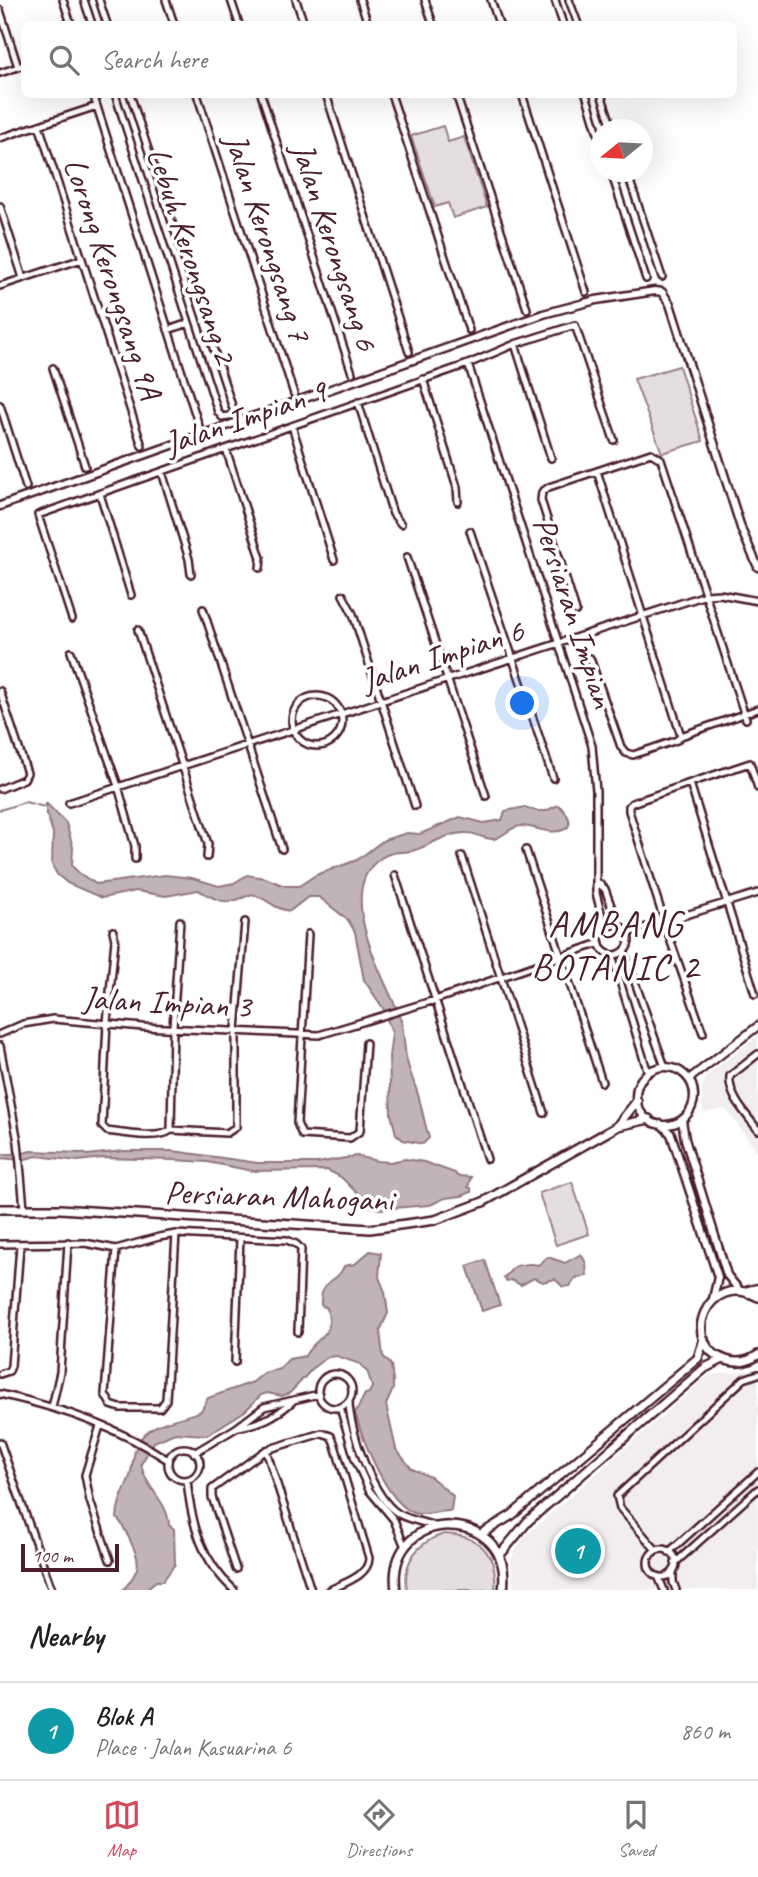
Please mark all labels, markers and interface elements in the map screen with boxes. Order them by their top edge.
search box [21,21,737,98]
icon: search [45,41,83,79]
text: Search here [101,43,207,76]
north arrow [590,119,653,182]
street label: Jalan Kerongsang 7 [214,126,322,348]
street label: Jalan Kerongsang 6 [281,135,389,357]
street label: Lebuh Kerongsang 2 [137,142,248,371]
street label: Lorong Kerongsang 9A [54,153,172,405]
street label: Jalan Impian 9 [157,369,335,465]
street label: Persiaran Impian [524,512,625,714]
street label: Jalan Impian 6 [354,609,530,702]
your location [505,686,539,720]
district label: AMBANG BOTANIC 2 [532,900,702,990]
street label: Jalan Impian 3 [80,977,254,1027]
street label: Persiaran Mahogani [164,1171,398,1221]
pin: 1 [555,1525,601,1577]
scale bar [21,1541,119,1573]
text: 100 m [32,1544,73,1568]
text: Nearby [28,1617,104,1655]
text: Blok A [95,1700,152,1733]
text: 1 [46,1717,56,1746]
text: 860 m [681,1717,730,1746]
text: Place · Jalan Kasuarina 6 [95,1733,291,1762]
tab: Map [103,1796,141,1862]
tab: Directions [346,1796,412,1862]
tab: Saved [617,1796,655,1862]

